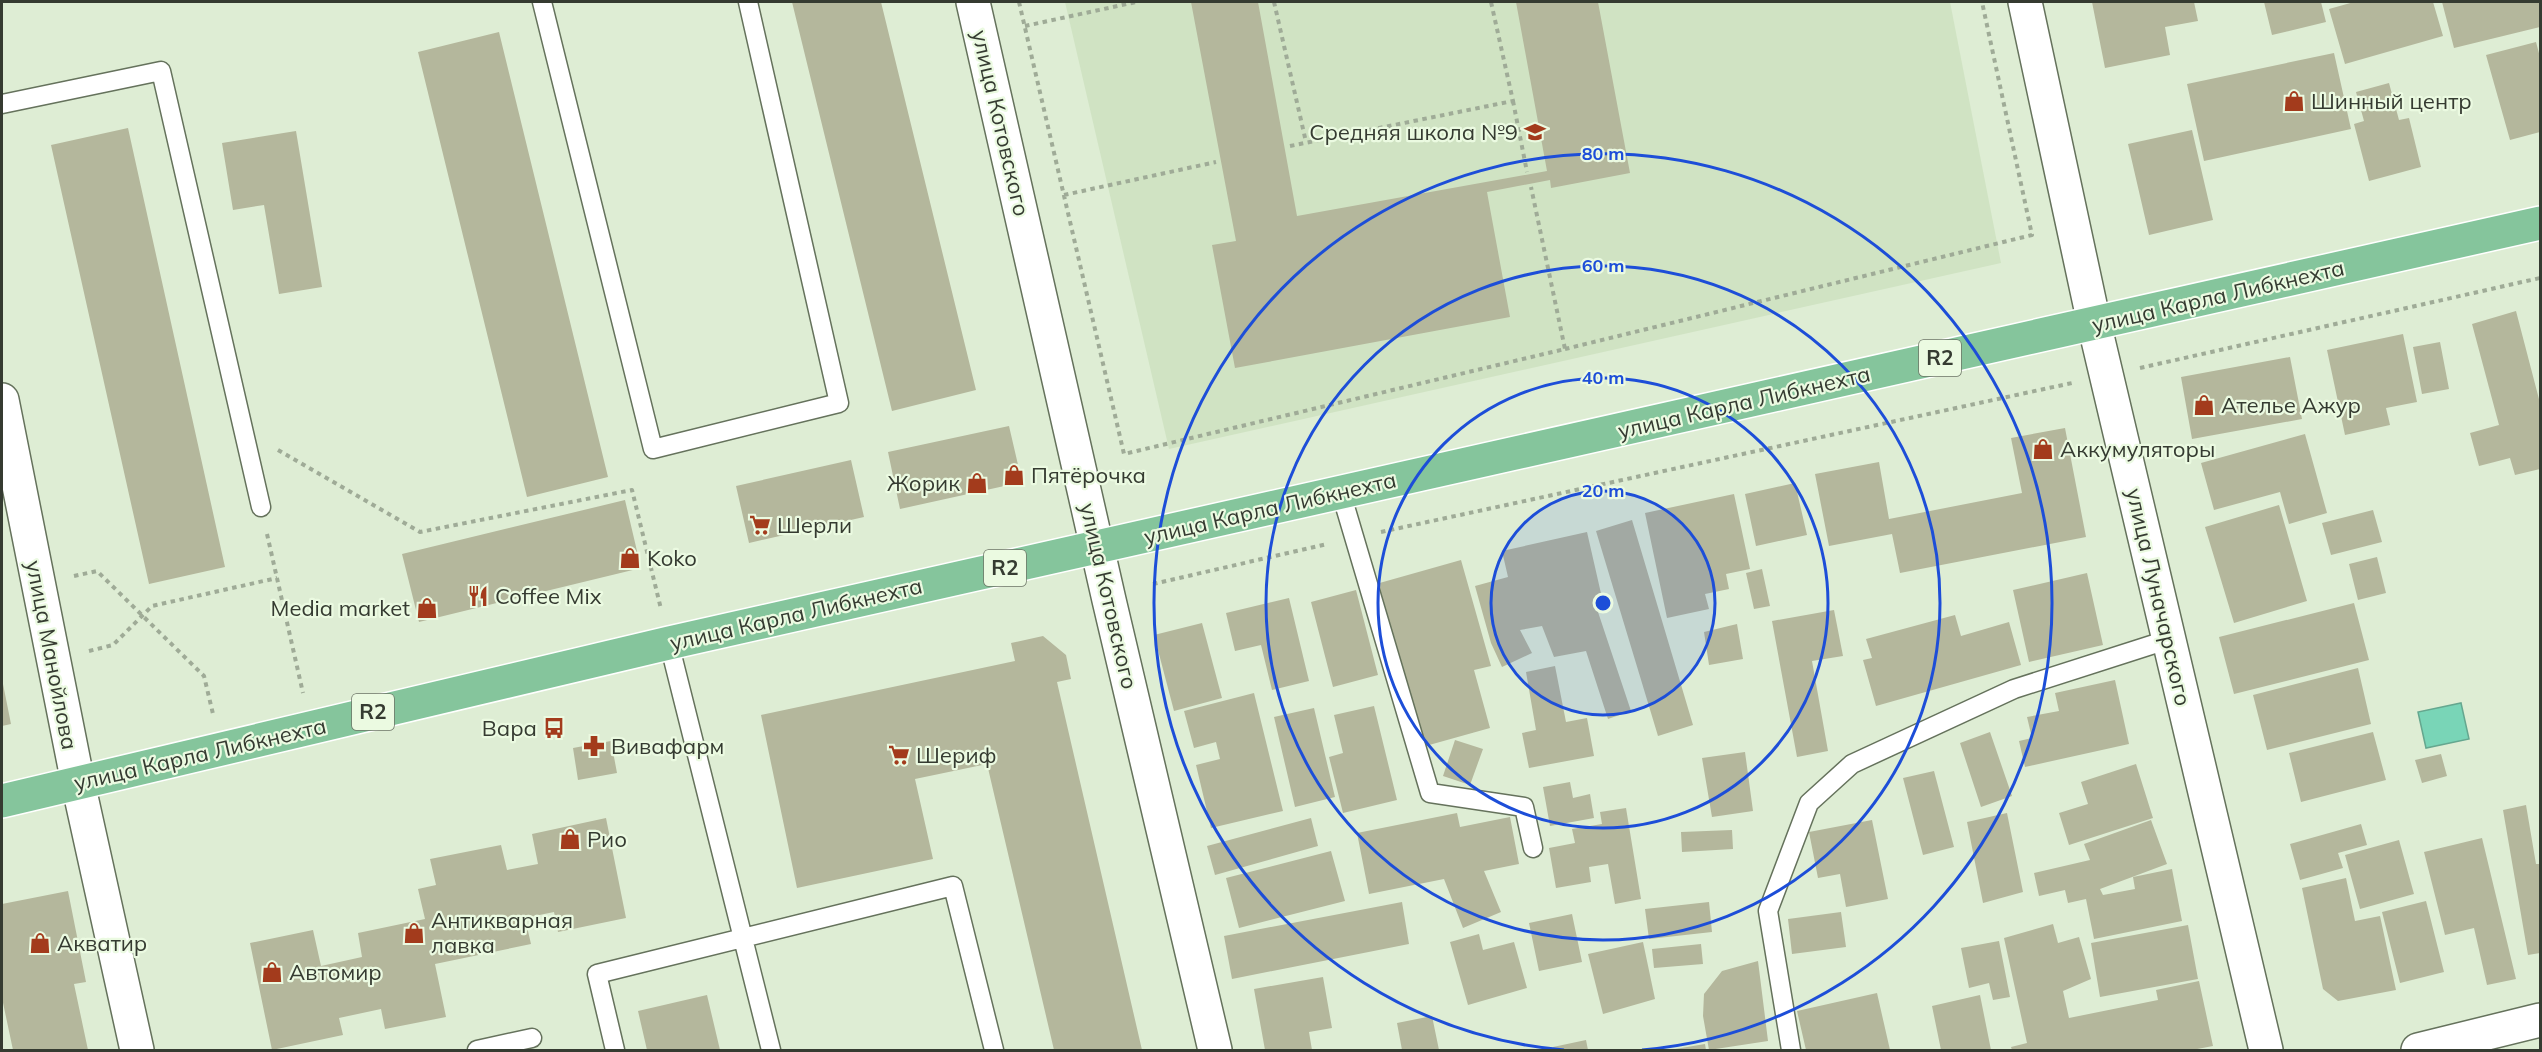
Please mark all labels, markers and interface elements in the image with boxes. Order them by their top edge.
street label: улица Котовского [966,27,1036,219]
place label: Шинный центр [2311,87,2472,115]
shop icon: Шинный центр [2282,89,2306,113]
place label: Средняя школа №9 [1309,118,1518,146]
school or university icon: Средняя школа №9 [1523,120,1547,144]
text: 80 m [1582,142,1624,165]
street label: улица Карла Либкнехта [2089,253,2347,339]
text: 60 m [1582,254,1624,277]
road number: R2 [1919,340,1961,376]
street label: улица Карла Либкнехта [1615,359,1873,445]
text: 40 m [1582,366,1624,389]
place label: Ателье Ажур [2221,391,2361,419]
shop icon: Ателье Ажур [2192,393,2216,417]
place label: Аккумуляторы [2060,435,2215,463]
shop icon: Аккумуляторы [2031,437,2055,461]
place label: Пятёрочка [1031,461,1146,489]
shop icon: Пятёрочка [1002,463,1026,487]
street label: улица Карла Либкнехта [1141,465,1399,551]
place label: Жорик [887,469,960,497]
shop icon: Жорик [965,471,989,495]
text: 20 m [1582,479,1624,502]
street label: улица Луначарского [2120,485,2198,709]
street label: улица Котовского [1074,500,1144,692]
place label: Шерли [777,511,852,539]
supermarket icon: Шерли [748,513,772,537]
place label: Koko [647,544,697,572]
shop icon: Koko [618,546,642,570]
road number: R2 [984,550,1026,586]
street label: улица Манойлова [20,558,84,752]
street label: улица Карла Либкнехта [667,571,925,657]
place label: Coffee Mix [495,582,602,610]
restaurant icon: Coffee Mix [466,584,490,608]
centre of rings [1593,593,1613,613]
place label: Media market [271,594,410,622]
shop icon: Media market [415,596,439,620]
road number: R2 [352,694,394,730]
street label: улица Карла Либкнехта [71,711,329,797]
place label: Вара [482,714,537,742]
bus stop icon: Вара [542,716,566,740]
place label: Вивафарм [611,732,724,760]
pharmacy icon: Вивафарм [582,734,606,758]
place label: Шериф [916,741,996,769]
supermarket icon: Шериф [887,743,911,767]
place label: Рио [587,825,627,853]
shop icon: Рио [558,827,582,851]
place label: Антикварная лавка [431,906,573,959]
shop icon: Антикварная лавка [402,921,426,945]
place label: Акватир [57,929,147,957]
shop icon: Акватир [28,931,52,955]
place label: Автомир [289,958,382,986]
shop icon: Автомир [260,960,284,984]

